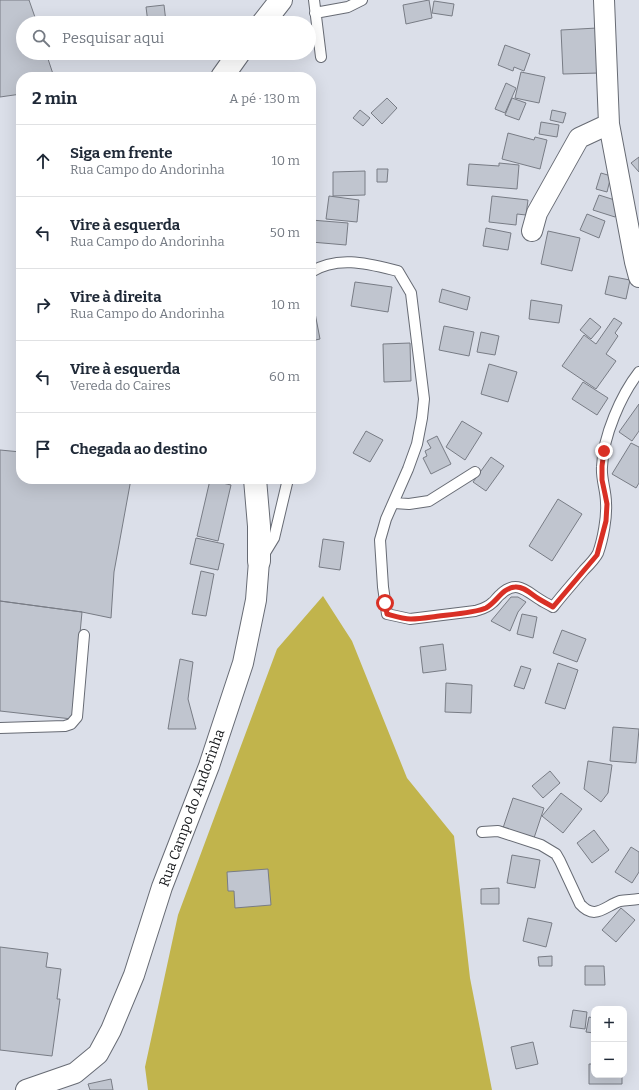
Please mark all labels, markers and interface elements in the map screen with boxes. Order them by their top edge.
search box [16,16,316,60]
icon: search [30,27,52,49]
text: Pesquisar aqui [62,29,164,47]
text: 2 min [32,88,77,109]
text: A pé · 130 m [229,91,300,106]
text: Siga em frente [70,144,173,162]
icon: ahead [32,150,54,172]
text: 10 m [271,153,300,168]
text: Rua Campo do Andorinha [70,162,225,177]
text: Vire à esquerda [70,216,180,234]
icon: left [32,222,54,244]
text: 50 m [270,225,300,240]
text: Rua Campo do Andorinha [70,234,225,249]
text: Vire à direita [70,288,162,306]
icon: right [32,294,54,316]
text: 10 m [271,297,300,312]
text: Rua Campo do Andorinha [70,306,225,321]
text: Vire à esquerda [70,360,180,378]
icon: left [32,366,54,388]
text: 60 m [269,369,300,384]
text: Vereda do Caires [70,378,171,393]
icon: arrive [32,438,54,460]
text: Chegada ao destino [70,440,207,458]
route end [595,442,613,460]
route start [376,594,394,612]
street label: Rua Campo do Andorinha [156,727,229,889]
map controls [591,1006,627,1078]
button: + [591,1006,627,1042]
button: − [591,1042,627,1078]

